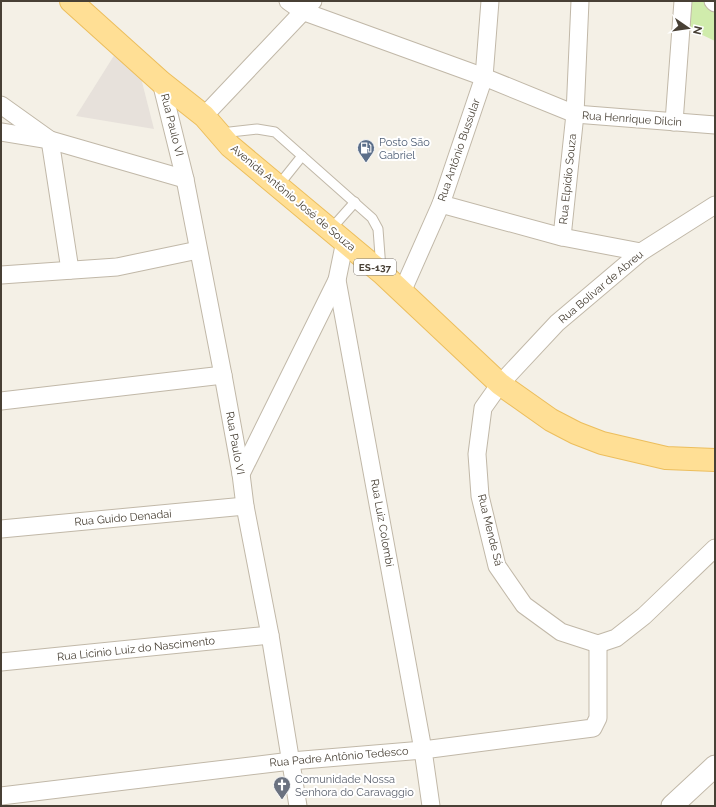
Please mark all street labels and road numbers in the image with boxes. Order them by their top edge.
street label: Rua Paulo VI [158,92,186,158]
street label: Rua Antônio Bussular [435,97,483,203]
street label: Rua Henrique Dilcin [582,109,682,129]
street label: Rua Elpídio Souza [557,133,579,225]
street label: Avenida Antônio José de Souza [228,142,358,254]
street label: Rua Bolivar de Abreu [556,248,646,326]
road number: ES-137 [354,259,396,275]
street label: Rua Paulo VI [223,410,247,476]
street label: Rua Luiz Colombi [368,478,396,568]
street label: Rua Mende Sá [475,493,505,567]
street label: Rua Guido Denadai [74,507,172,529]
street label: Rua Licinio Luiz do Nascimento [56,634,216,664]
street label: Rua Padre Antônio Tedesco [269,744,409,770]

